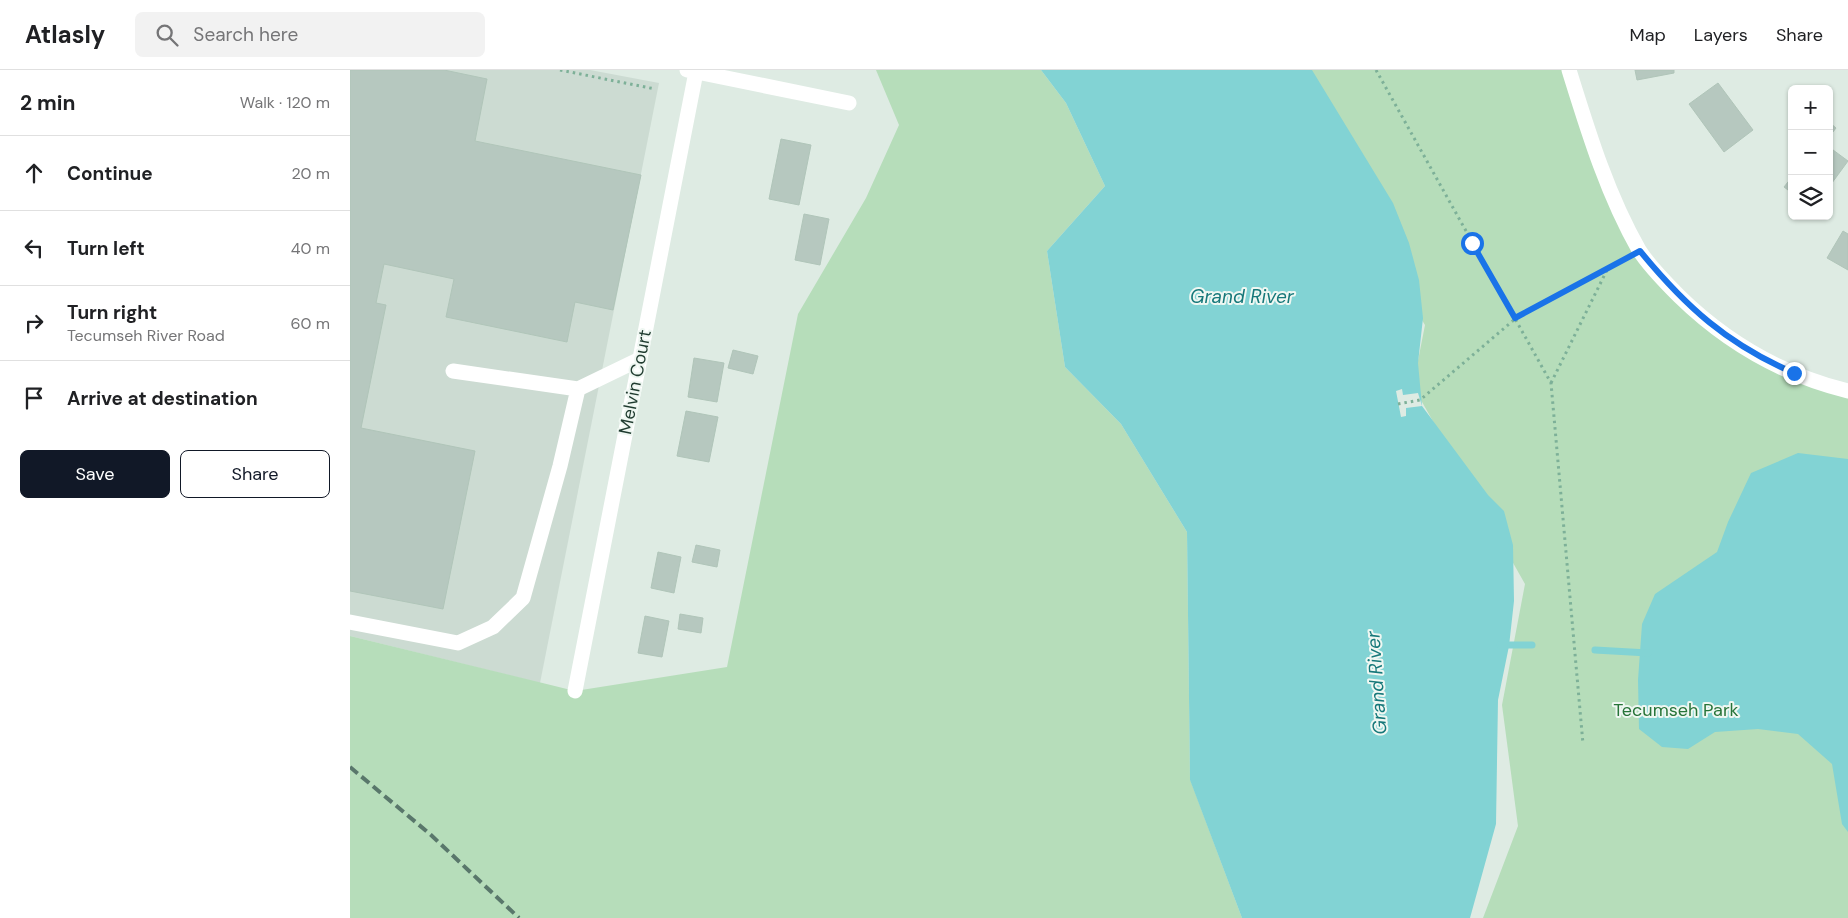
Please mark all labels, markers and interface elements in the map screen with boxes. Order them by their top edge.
search box [135,12,485,57]
text: Atlasly [25,19,105,50]
icon: search [153,21,181,49]
text: Search here [193,22,298,47]
text: Map [1630,23,1666,47]
text: Layers [1694,23,1748,47]
text: Share [1776,23,1823,47]
map controls [1788,85,1833,220]
button: + [1788,85,1833,130]
text: 2 min [20,89,76,117]
text: Walk · 120 m [240,92,330,113]
button: − [1788,130,1833,175]
icon: ahead [20,159,48,187]
text: Continue [67,161,153,186]
text: 20 m [291,163,330,184]
button: layers [1788,175,1833,220]
route start [1461,232,1484,255]
icon: left [20,234,48,262]
text: Turn left [67,236,145,261]
text: 40 m [291,238,330,259]
water label: Grand River [1190,284,1295,309]
text: Turn right [67,300,157,325]
icon: right [20,309,48,337]
text: 60 m [290,313,330,334]
text: Tecumseh River Road [67,325,225,346]
street label: Melvin Court [613,328,657,436]
route end [1783,362,1806,385]
icon: arrive [20,384,48,412]
text: Arrive at destination [67,386,258,411]
button: Save [20,450,170,498]
button: Share [180,450,330,498]
water label: Grand River [1360,629,1393,736]
park label: Tecumseh Park [1613,698,1739,722]

